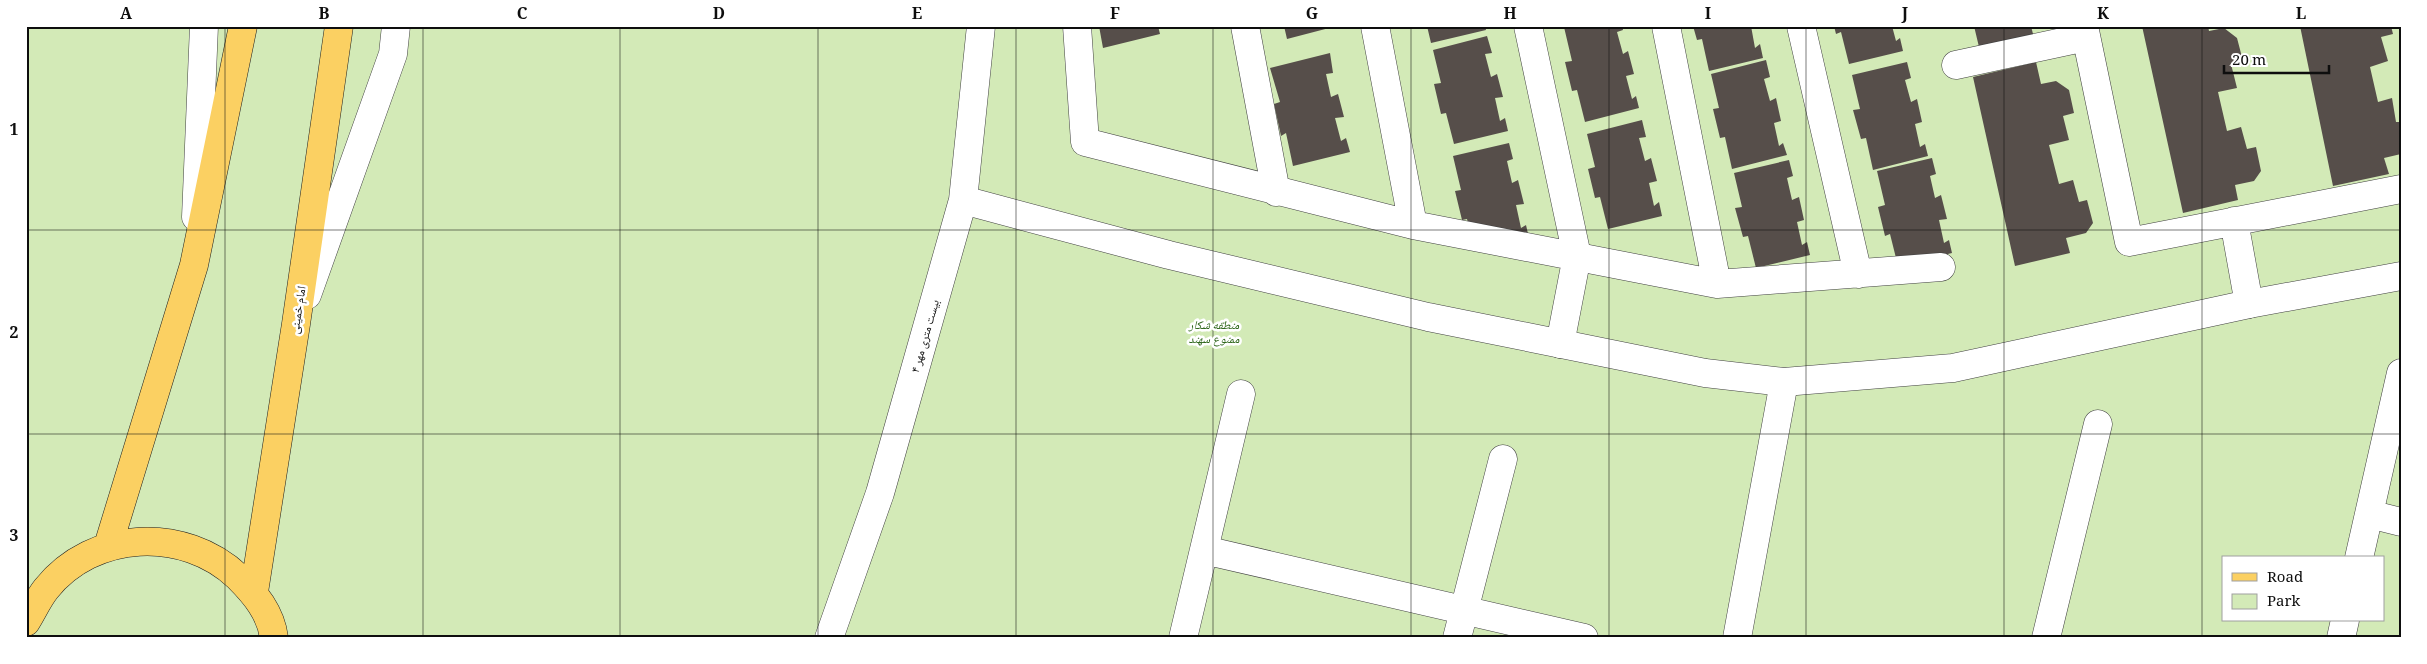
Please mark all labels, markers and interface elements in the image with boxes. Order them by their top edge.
text: A [120,2,133,29]
text: B [318,2,330,29]
text: C [517,2,528,29]
text: D [713,2,725,29]
text: E [912,2,922,29]
text: F [1110,2,1120,29]
text: G [1306,2,1318,29]
text: H [1503,2,1517,29]
text: I [1705,2,1711,29]
text: J [1901,2,1909,29]
text: K [2097,2,2110,29]
text: L [2296,2,2306,29]
scale bar [2224,42,2330,74]
text: 20 m [2232,49,2266,75]
text: 1 [10,118,19,145]
street label: امام خمینی [285,284,314,336]
street label: بیست متری مهر ۴ [906,297,947,376]
park label: منطقه شکار ممنوع سهند [1188,316,1240,351]
text: 2 [10,321,19,348]
text: 3 [10,524,19,551]
legend [2222,556,2384,622]
text: Road [2267,566,2303,592]
text: Park [2267,590,2301,616]

